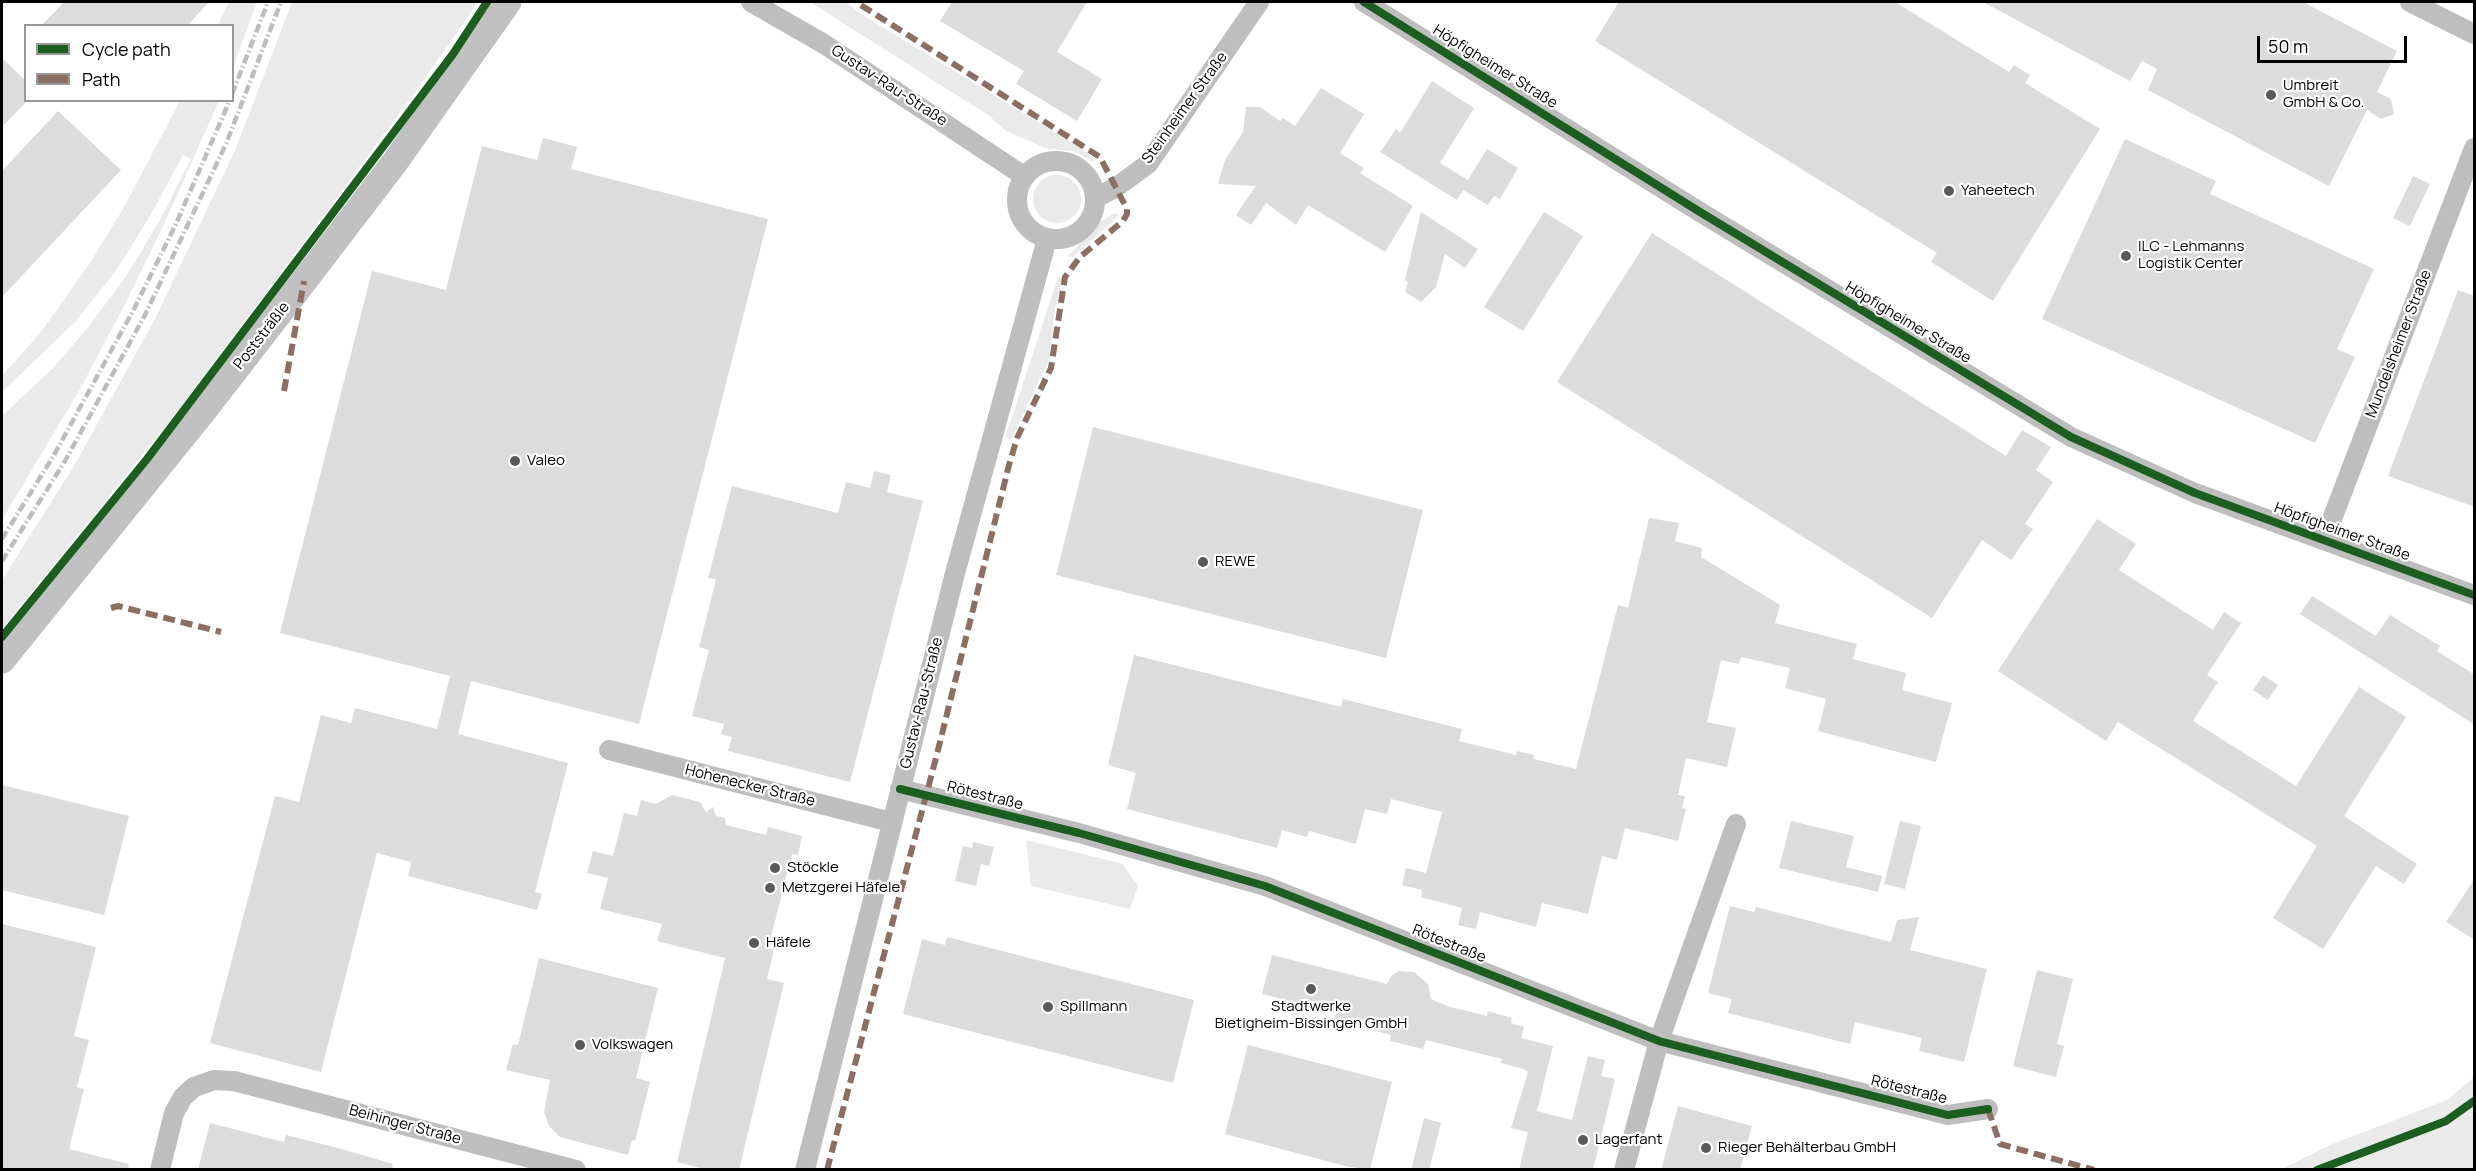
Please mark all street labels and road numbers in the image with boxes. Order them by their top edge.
street label: Höpfigheimer Straße [1429,21,1561,113]
street label: Gustav-Rau-Straße [828,42,950,130]
street label: Steinheimer Straße [1138,49,1232,167]
street label: Mundelsheimer Straße [2362,268,2436,420]
street label: Höpfigheimer Straße [1842,278,1974,368]
street label: Poststräßle [230,299,294,373]
street label: Höpfigheimer Straße [2272,499,2412,565]
street label: Gustav-Rau-Straße [897,635,947,771]
street label: Hohenecker Straße [683,761,817,811]
street label: Rötestraße [945,778,1025,814]
street label: Rötestraße [1410,921,1488,967]
street label: Rötestraße [1869,1072,1949,1108]
street label: Beihinger Straße [347,1101,463,1149]

